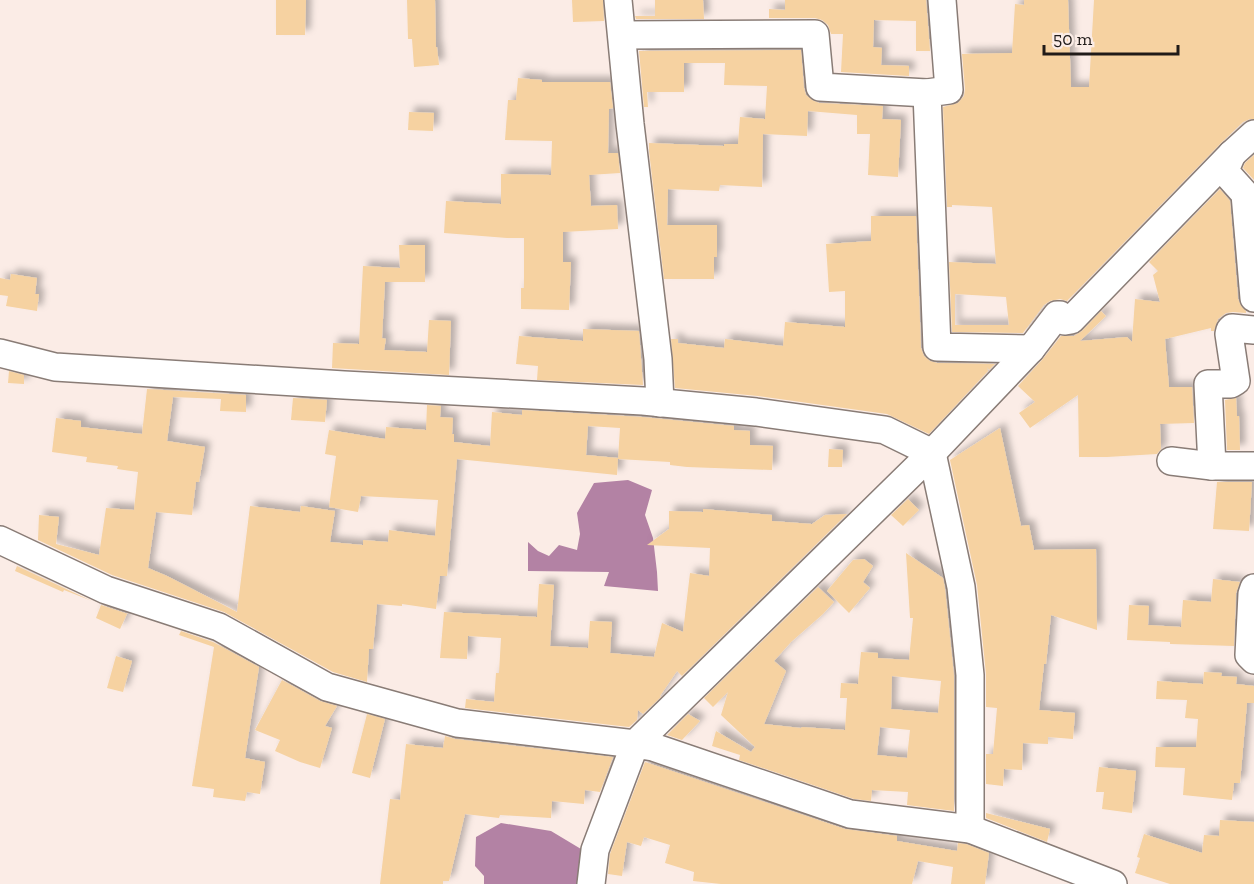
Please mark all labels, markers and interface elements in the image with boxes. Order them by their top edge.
scale bar [1044,18,1178,56]
text: 50 m [1053,28,1093,50]

